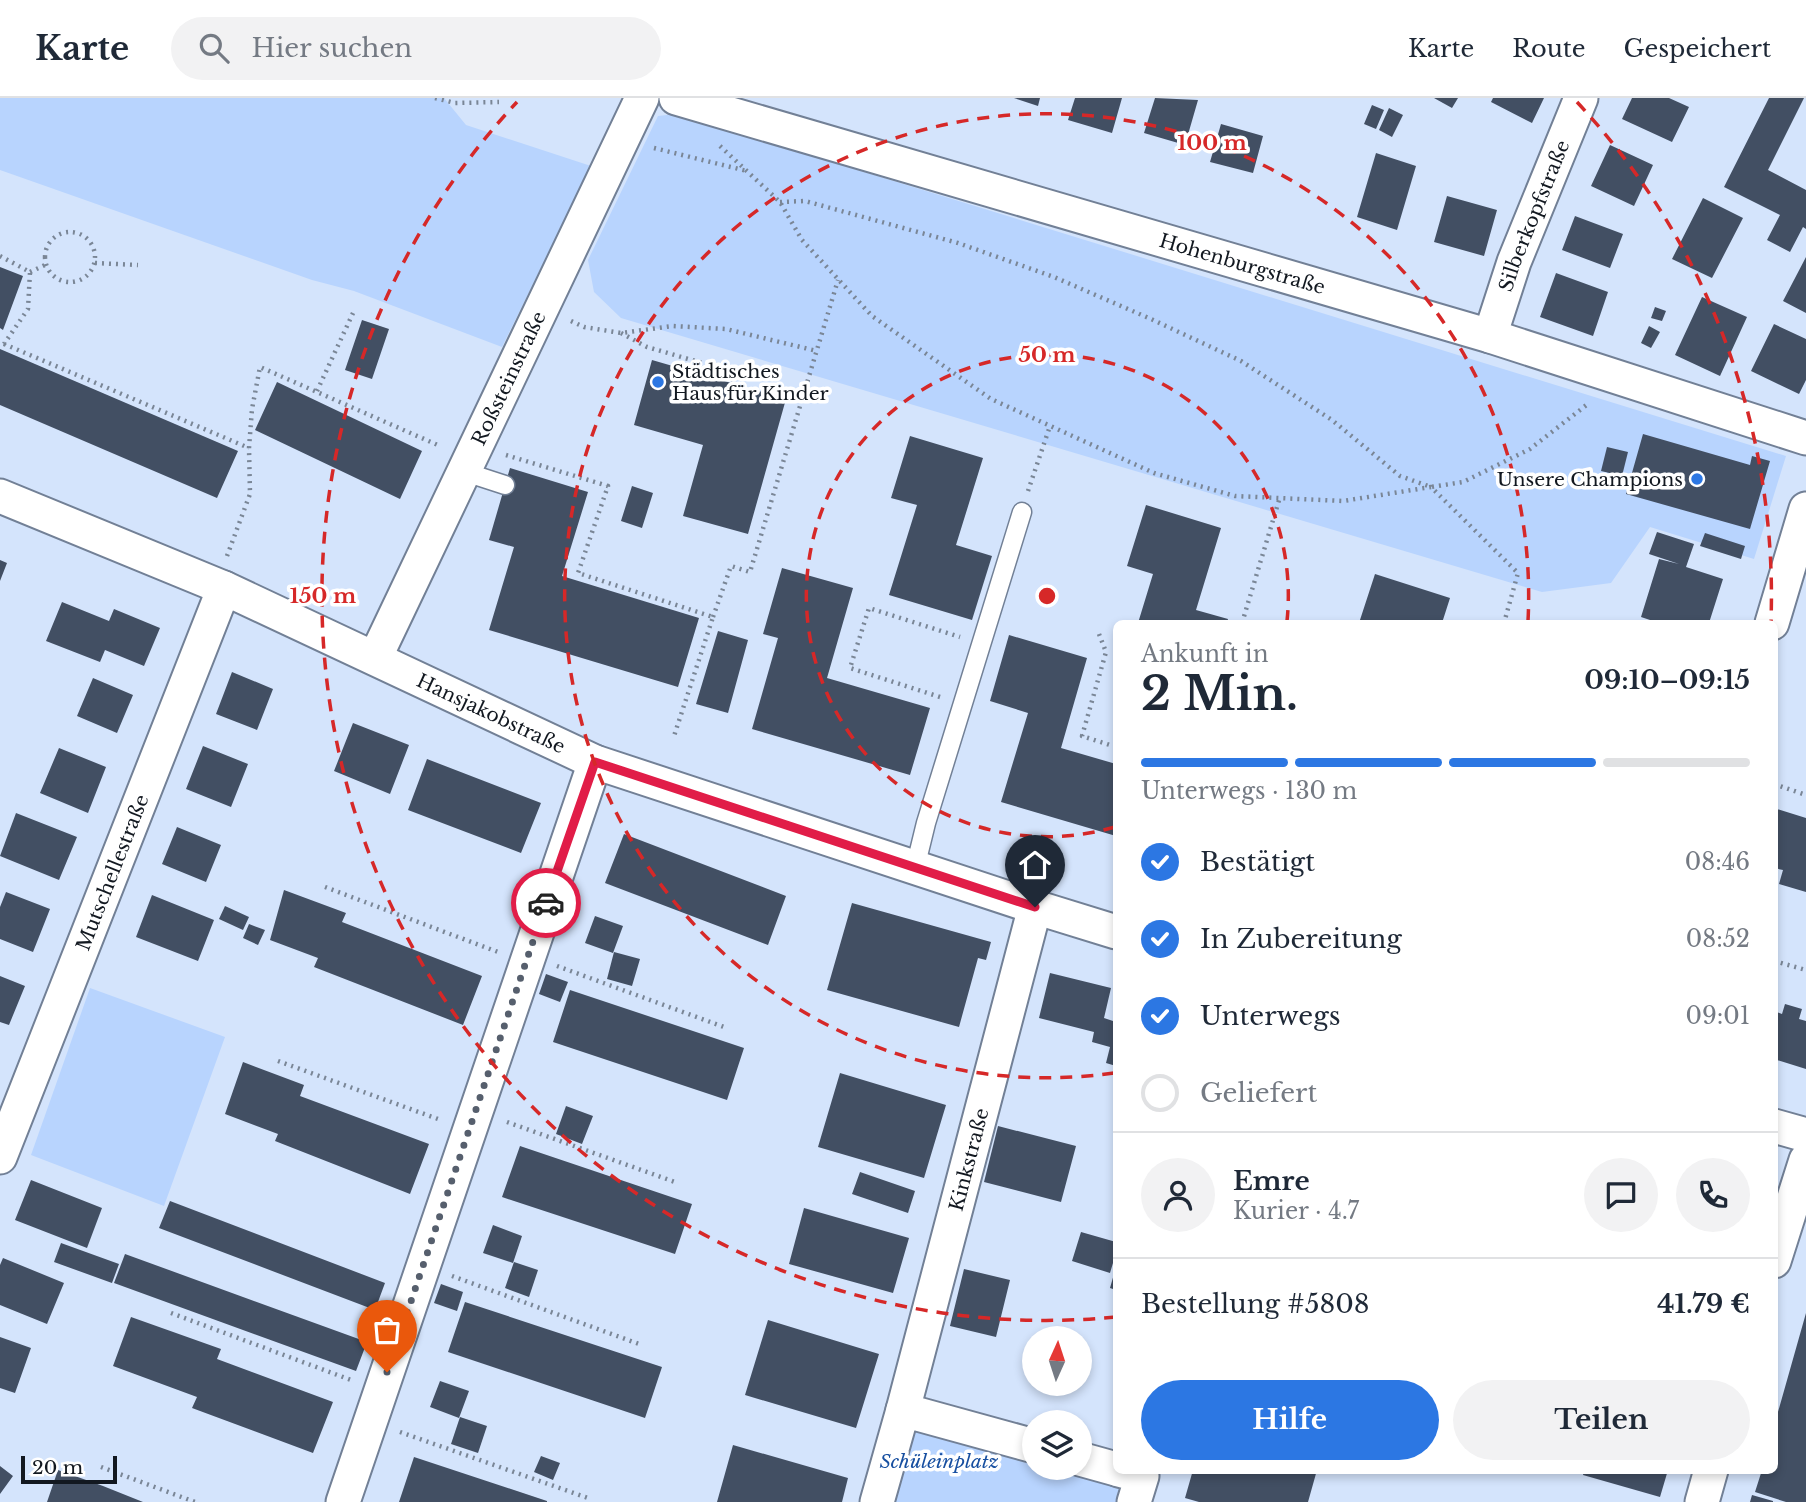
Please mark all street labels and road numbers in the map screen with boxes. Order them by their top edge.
street label: Silberkopfstraße [1494,137,1574,294]
street label: Hohenburgstraße [1157,228,1328,299]
street label: Roßsteinstraße [467,307,550,449]
street label: Hansjakobstraße [413,669,569,758]
street label: Mutschellestraße [71,791,153,954]
street label: Kinkstraße [944,1106,993,1213]

